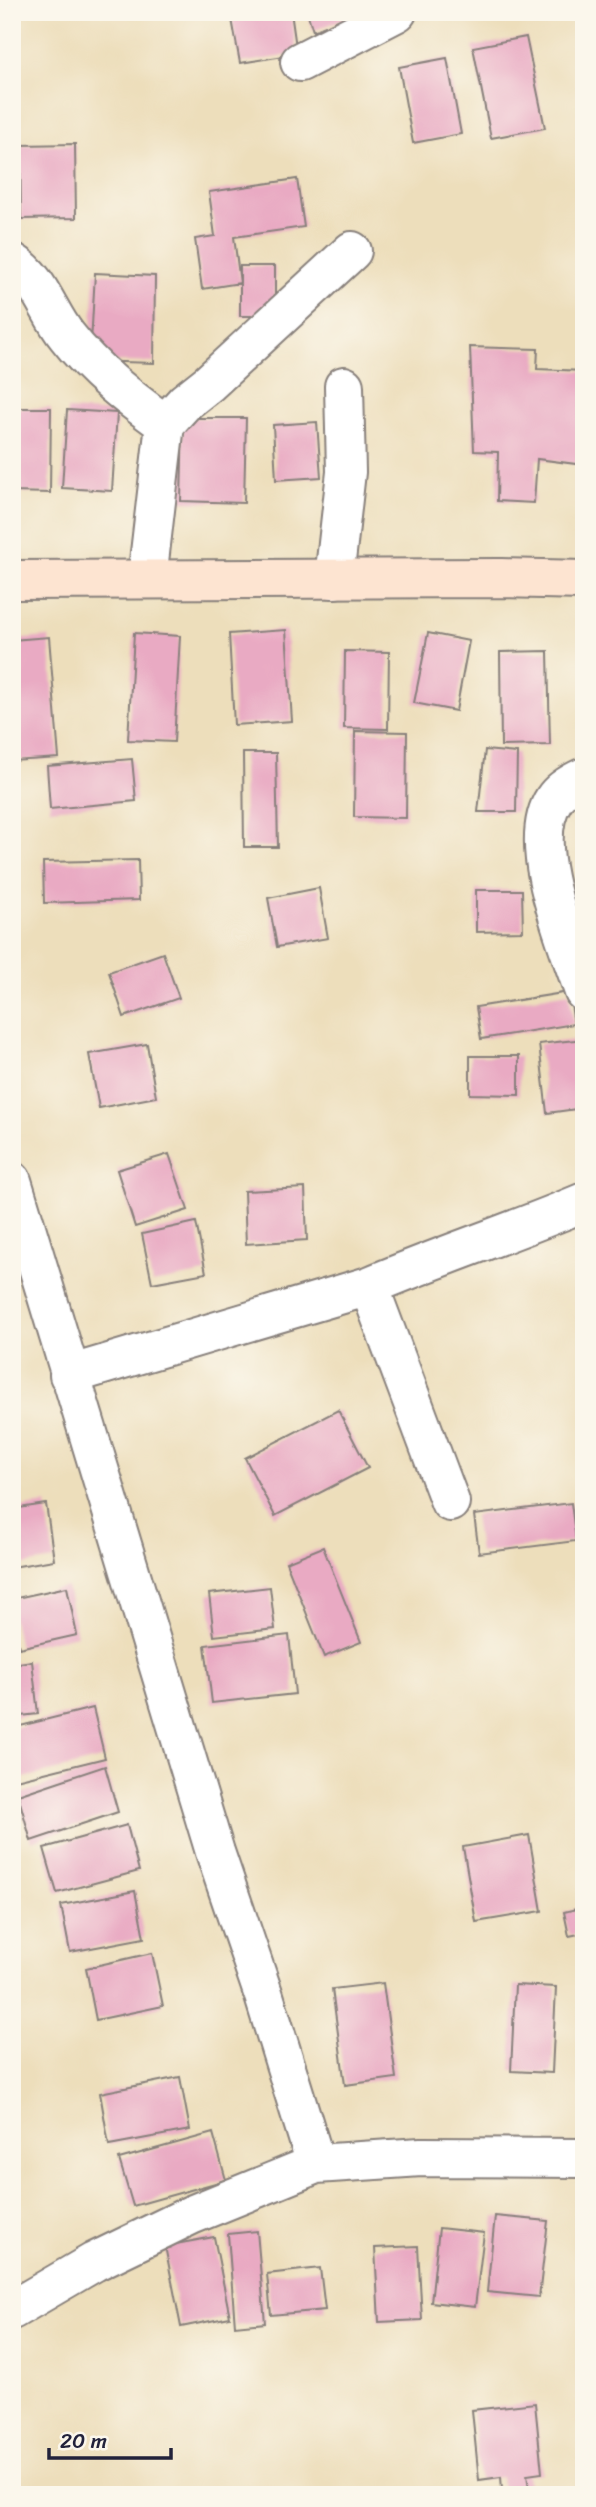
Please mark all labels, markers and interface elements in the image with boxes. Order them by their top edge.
scale bar [49,2416,172,2460]
text: 20 m [60,2422,107,2460]

